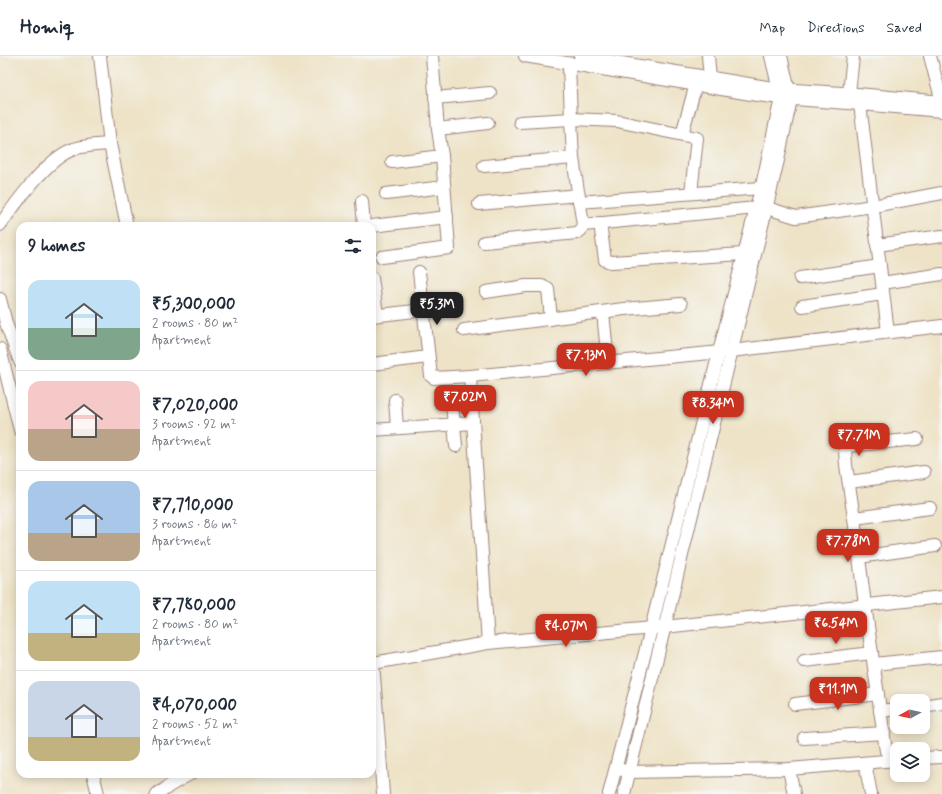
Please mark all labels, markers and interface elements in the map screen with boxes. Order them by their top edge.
text: Homiq [20,15,74,40]
text: Map [759,19,785,37]
text: Directions [807,19,865,37]
text: Saved [887,19,922,37]
text: 9 homes [28,235,85,257]
icon: filters [342,235,364,257]
pin: ₹5.3M [409,292,465,326]
text: ₹5,300,000 [152,293,236,315]
icon: home [60,296,108,344]
text: ₹5.3M [419,296,455,313]
text: 2 rooms · 80 m² [152,315,238,332]
text: Apartment [152,332,211,349]
pin: ₹7.13M [553,343,619,377]
text: ₹7.13M [566,347,606,364]
pin: ₹7.02M [432,385,498,419]
text: ₹7.02M [443,389,487,406]
pin: ₹8.34M [680,391,746,425]
text: ₹7,020,000 [152,394,238,416]
text: ₹8.34M [692,395,734,412]
icon: home [60,397,108,445]
text: 3 rooms · 92 m² [152,416,236,433]
pin: ₹7.71M [826,423,892,457]
text: ₹7.71M [838,427,880,444]
text: Apartment [152,433,211,450]
text: ₹7,710,000 [152,494,234,516]
icon: home [60,497,108,545]
text: 3 rooms · 86 m² [152,516,238,533]
pin: ₹7.78M [815,529,881,563]
text: Apartment [152,533,211,550]
text: ₹7.78M [826,533,870,550]
text: ₹7,780,000 [152,594,236,616]
icon: home [60,597,108,645]
pin: ₹6.54M [803,611,869,645]
pin: ₹4.07M [533,614,599,648]
text: ₹6.54M [814,615,858,632]
text: 2 rooms · 80 m² [152,616,238,633]
text: ₹4.07M [545,618,587,635]
text: Apartment [152,633,211,650]
pin: ₹11.1M [805,677,871,711]
text: ₹11.1M [819,681,857,698]
text: ₹4,070,000 [152,694,237,716]
north arrow [890,694,930,734]
map controls [890,694,930,782]
icon: home [60,697,108,745]
text: 2 rooms · 52 m² [152,716,238,733]
text: Apartment [152,733,211,750]
button: layers [890,742,930,782]

